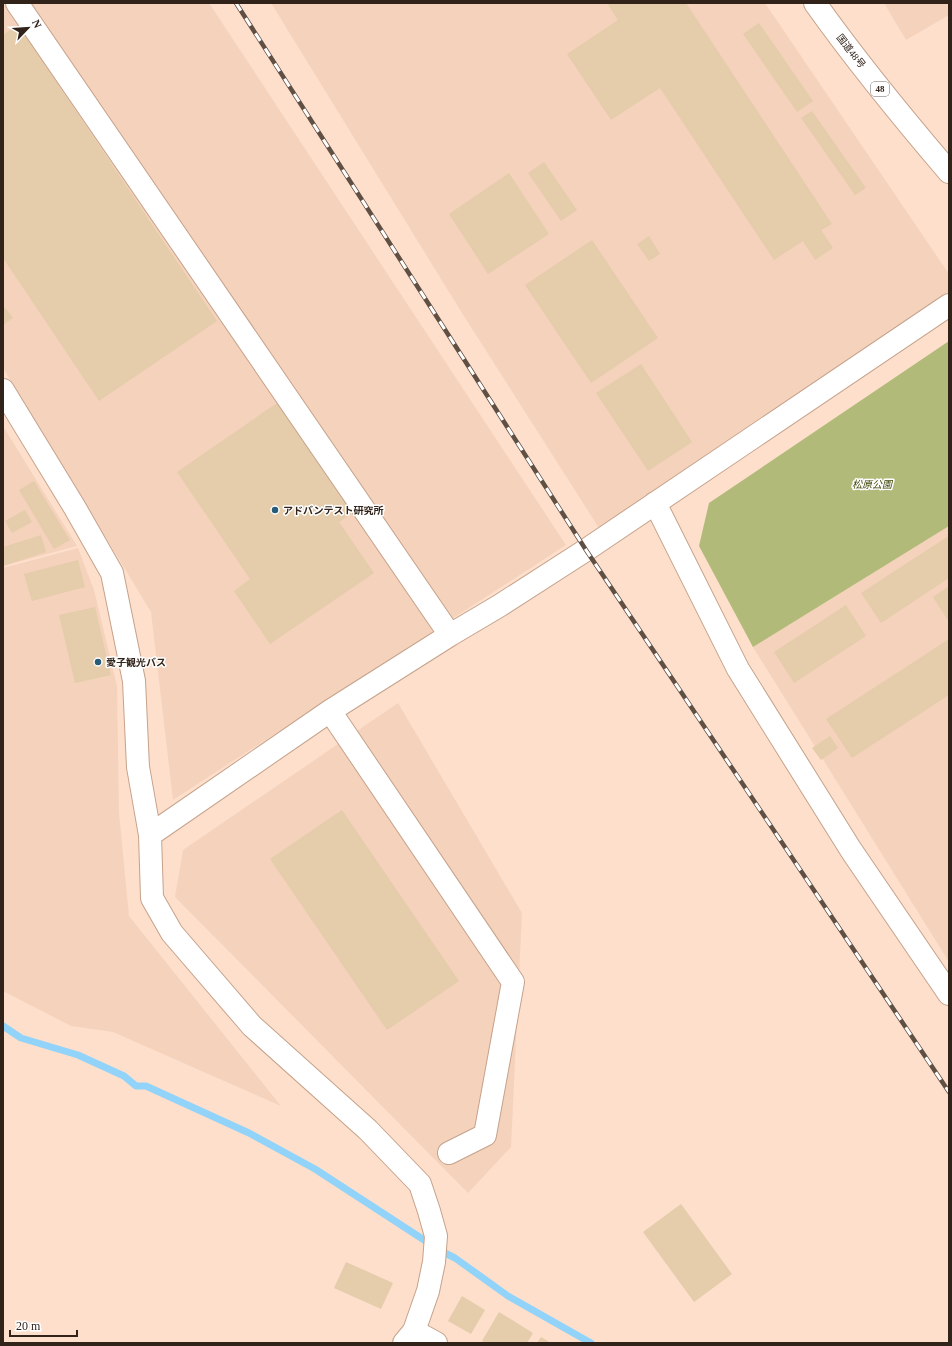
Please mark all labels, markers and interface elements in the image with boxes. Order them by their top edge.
north arrow [8,8,48,48]
text: N [30,18,44,30]
street label: 国道48号 [834,32,868,70]
road number: 48 [871,82,889,96]
park label: 松原公園 [852,479,894,490]
marker: アドバンテスト研究所 [270,505,280,515]
place label: アドバンテスト研究所 [283,505,384,516]
marker: 愛子観光バス [93,657,103,667]
place label: 愛子観光バス [106,657,166,668]
scale bar [10,1312,77,1338]
text: 20 m [16,1319,41,1333]

